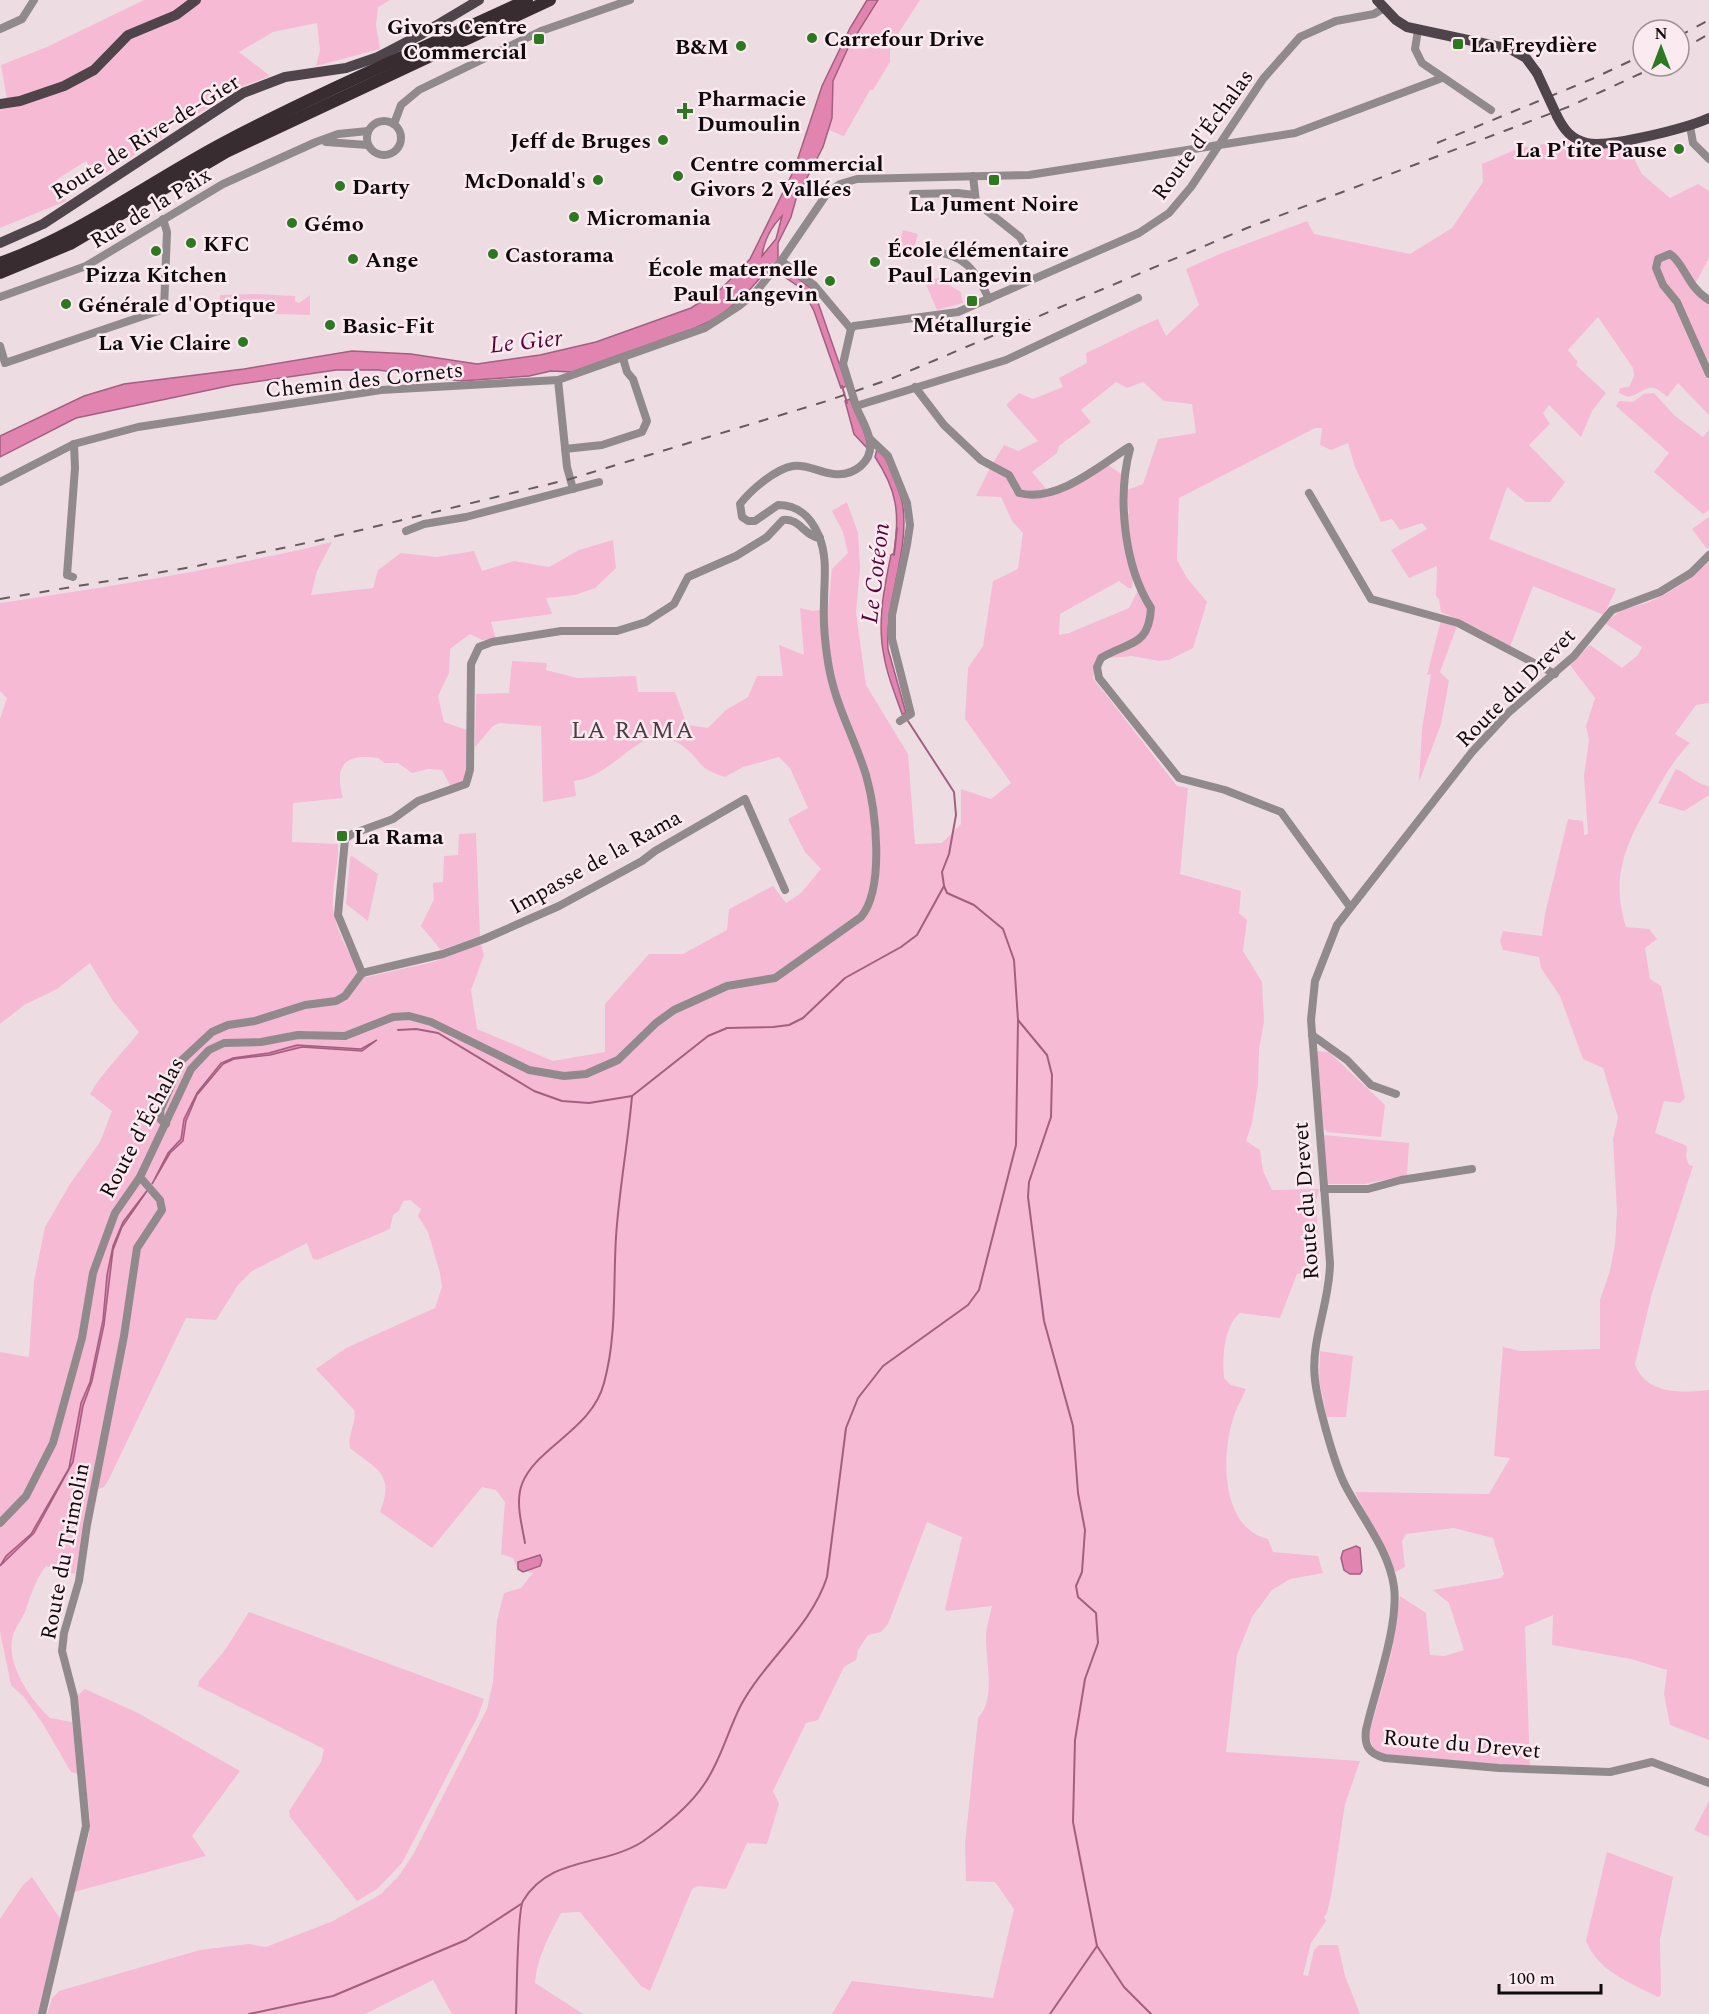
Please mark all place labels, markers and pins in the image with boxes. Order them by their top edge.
place label: Givors Centre Commercial [387,11,527,69]
place label: Carrefour Drive [824,23,984,56]
place label: La Freydière [1470,29,1597,62]
place label: B&M [675,31,729,64]
marker: Carrefour Drive [805,31,819,45]
marker: Givors Centre Commercial [532,32,546,46]
marker: La Freydière [1451,37,1465,51]
marker: B&M [734,39,748,53]
place label: Pharmacie Dumoulin [697,83,806,141]
marker: Pharmacie Dumoulin [678,104,692,118]
place label: Jeff de Bruges [510,125,651,158]
marker: Jeff de Bruges [656,133,670,147]
place label: La P'tite Pause [1515,134,1667,167]
marker: La P'tite Pause [1672,142,1686,156]
place label: Centre commercial Givors 2 Vallées [690,148,883,206]
place label: McDonald's [464,165,586,198]
marker: Centre commercial Givors 2 Vallées [671,169,685,183]
place label: Darty [352,171,411,204]
marker: McDonald's [591,173,605,187]
marker: La Jument Noire [987,173,1001,187]
marker: Darty [333,179,347,193]
place label: La Jument Noire [909,188,1079,221]
place label: Micromania [586,202,711,235]
place label: Gémo [304,208,364,241]
marker: Micromania [567,210,581,224]
marker: Gémo [285,216,299,230]
place label: KFC [203,228,250,261]
place label: École élémentaire Paul Langevin [887,234,1069,292]
marker: KFC [184,236,198,250]
place label: Castorama [505,239,614,272]
marker: Pizza Kitchen [149,244,163,258]
place label: Ange [365,244,418,277]
marker: Castorama [486,247,500,261]
marker: Ange [346,252,360,266]
place label: École maternelle Paul Langevin [647,253,818,311]
marker: École élémentaire Paul Langevin [868,255,882,269]
place label: Pizza Kitchen [85,259,228,292]
marker: École maternelle Paul Langevin [823,274,837,288]
place label: Générale d'Optique [78,289,276,322]
marker: Métallurgie [965,294,979,308]
marker: Générale d'Optique [59,297,73,311]
place label: Métallurgie [912,309,1032,342]
place label: Basic-Fit [342,310,434,343]
marker: Basic-Fit [323,318,337,332]
place label: La Vie Claire [98,327,231,360]
marker: La Vie Claire [236,335,250,349]
place label: La Rama [354,821,444,854]
marker: La Rama [335,829,349,843]

